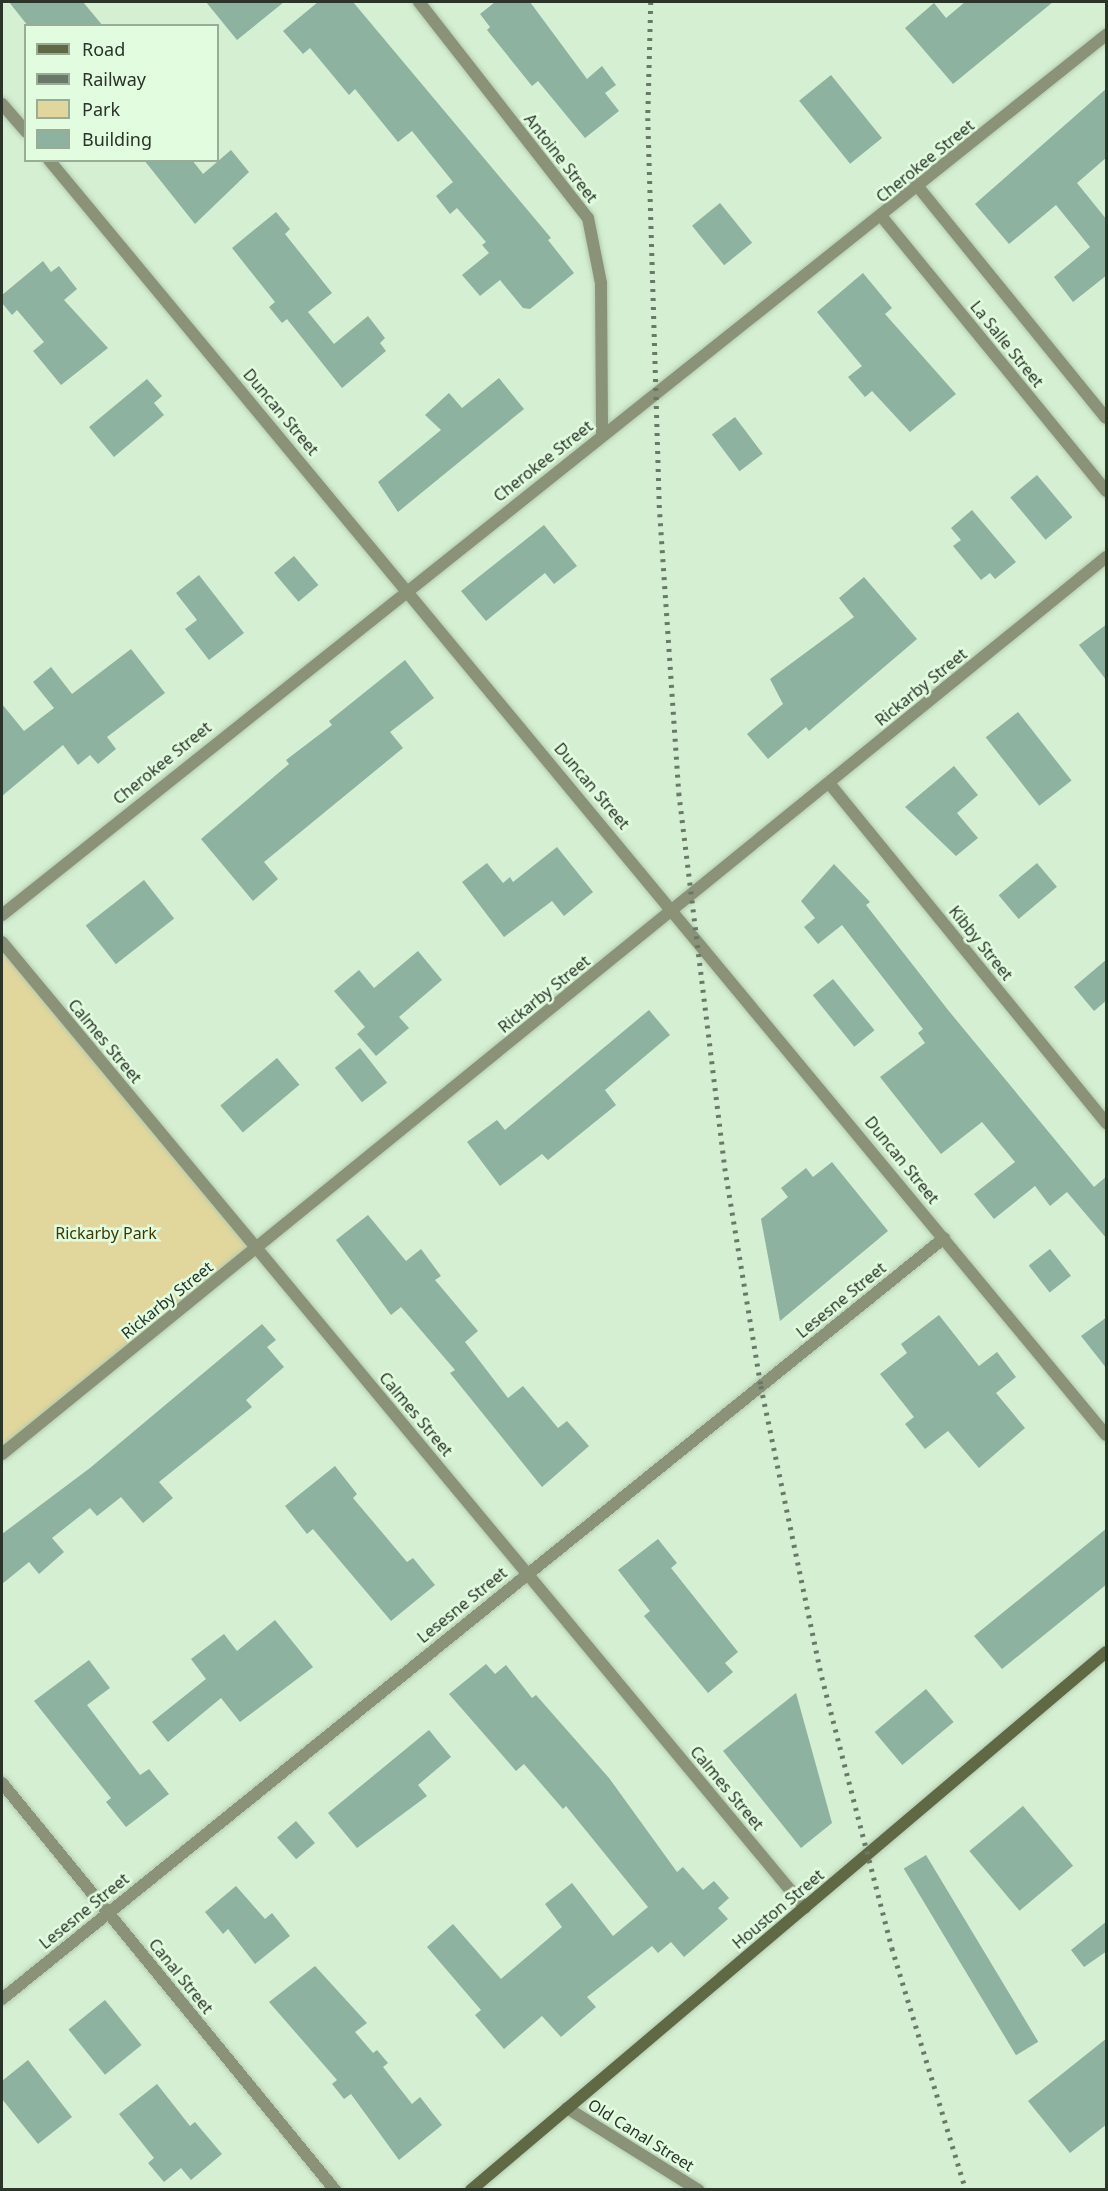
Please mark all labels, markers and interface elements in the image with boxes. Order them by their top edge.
legend [24,24,219,162]
text: Road [82,37,125,61]
text: Railway [82,67,146,91]
text: Park [82,97,120,121]
street label: Antoine Street [520,110,602,206]
street label: Cherokee Street [872,116,978,206]
text: Building [82,127,152,151]
street label: La Salle Street [966,297,1048,391]
street label: Duncan Street [239,365,323,459]
street label: Cherokee Street [490,416,596,506]
street label: Rickarby Street [871,644,971,730]
street label: Cherokee Street [109,718,215,808]
street label: Duncan Street [550,739,634,833]
street label: Kibby Street [945,902,1017,984]
street label: Rickarby Street [494,951,594,1037]
street label: Calmes Street [64,995,146,1087]
street label: Duncan Street [861,1112,943,1208]
park label: Rickarby Park [55,1223,157,1243]
street label: Rickarby Street [117,1257,217,1343]
street label: Lesesne Street [792,1258,890,1342]
street label: Calmes Street [375,1368,457,1460]
street label: Lesesne Street [413,1563,511,1647]
street label: Calmes Street [686,1742,768,1834]
street label: Houston Street [728,1865,828,1953]
street label: Lesesne Street [35,1869,133,1953]
street label: Canal Street [145,1935,217,2017]
street label: Old Canal Street [584,2095,698,2175]

